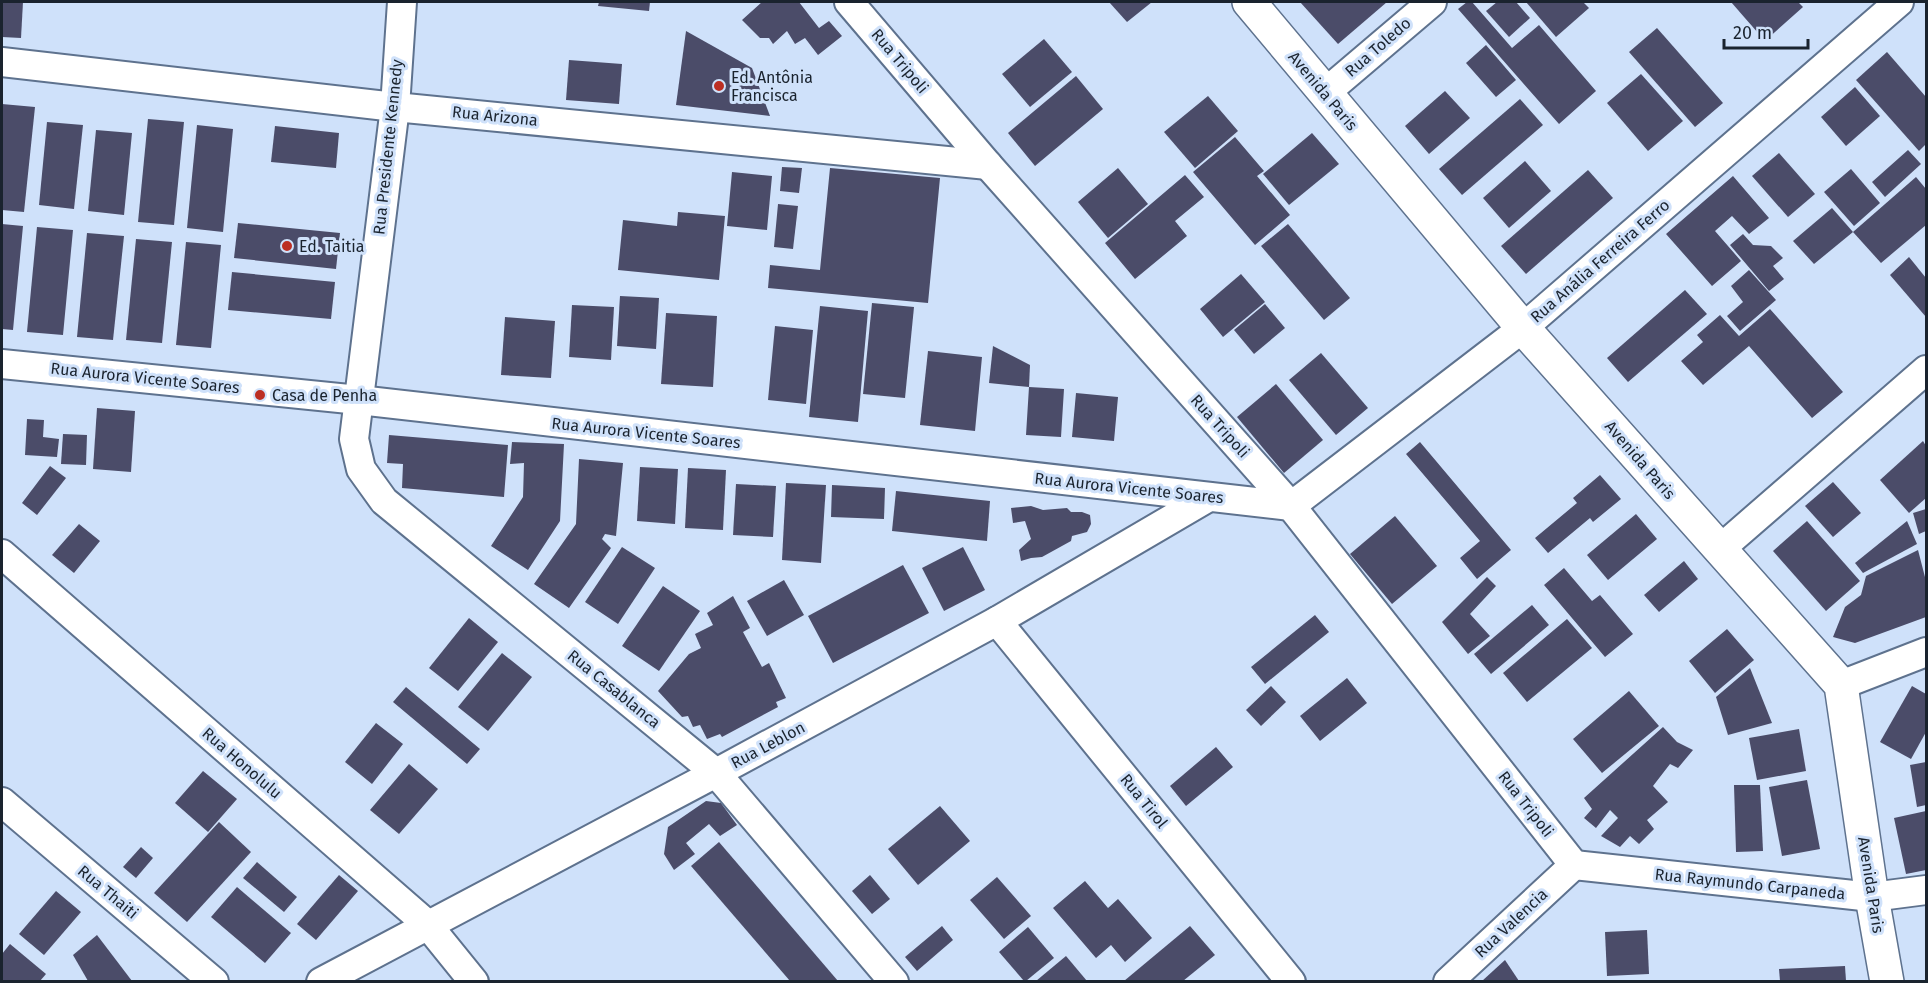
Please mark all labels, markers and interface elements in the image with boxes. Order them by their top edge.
scale bar [1724,12,1808,50]
street label: Rua Toledo [1341,13,1415,81]
text: 20 m [1733,22,1772,44]
street label: Rua Tripoli [868,25,932,97]
street label: Avenida Paris [1284,48,1362,134]
street label: Rua Presidente Kennedy [369,58,407,236]
place label: Ed. Antônia Francisca [731,68,813,105]
marker: Ed. Antônia Francisca [712,79,726,93]
street label: Rua Arizona [451,102,539,130]
street label: Rua Anália Ferreira Ferro [1527,195,1673,327]
place label: Ed. Taitia [299,237,365,256]
marker: Ed. Taitia [280,239,294,253]
street label: Rua Aurora Vicente Soares [50,359,240,397]
place label: Casa de Penha [272,386,377,405]
marker: Casa de Penha [253,388,267,402]
street label: Rua Tripoli [1187,390,1253,462]
street label: Rua Aurora Vicente Soares [551,414,741,452]
street label: Avenida Paris [1601,417,1679,503]
street label: Rua Aurora Vicente Soares [1034,469,1224,507]
street label: Rua Casablanca [564,646,664,732]
street label: Rua Leblon [728,718,808,772]
street label: Rua Honolulu [198,723,286,803]
street label: Rua Tripoli [1494,767,1558,841]
street label: Rua Tirol [1116,770,1172,832]
street label: Avenida Paris [1854,835,1888,935]
street label: Rua Thaiti [74,861,142,923]
street label: Rua Raymundo Carpaneda [1654,865,1846,903]
street label: Rua Valencia [1471,885,1551,961]

